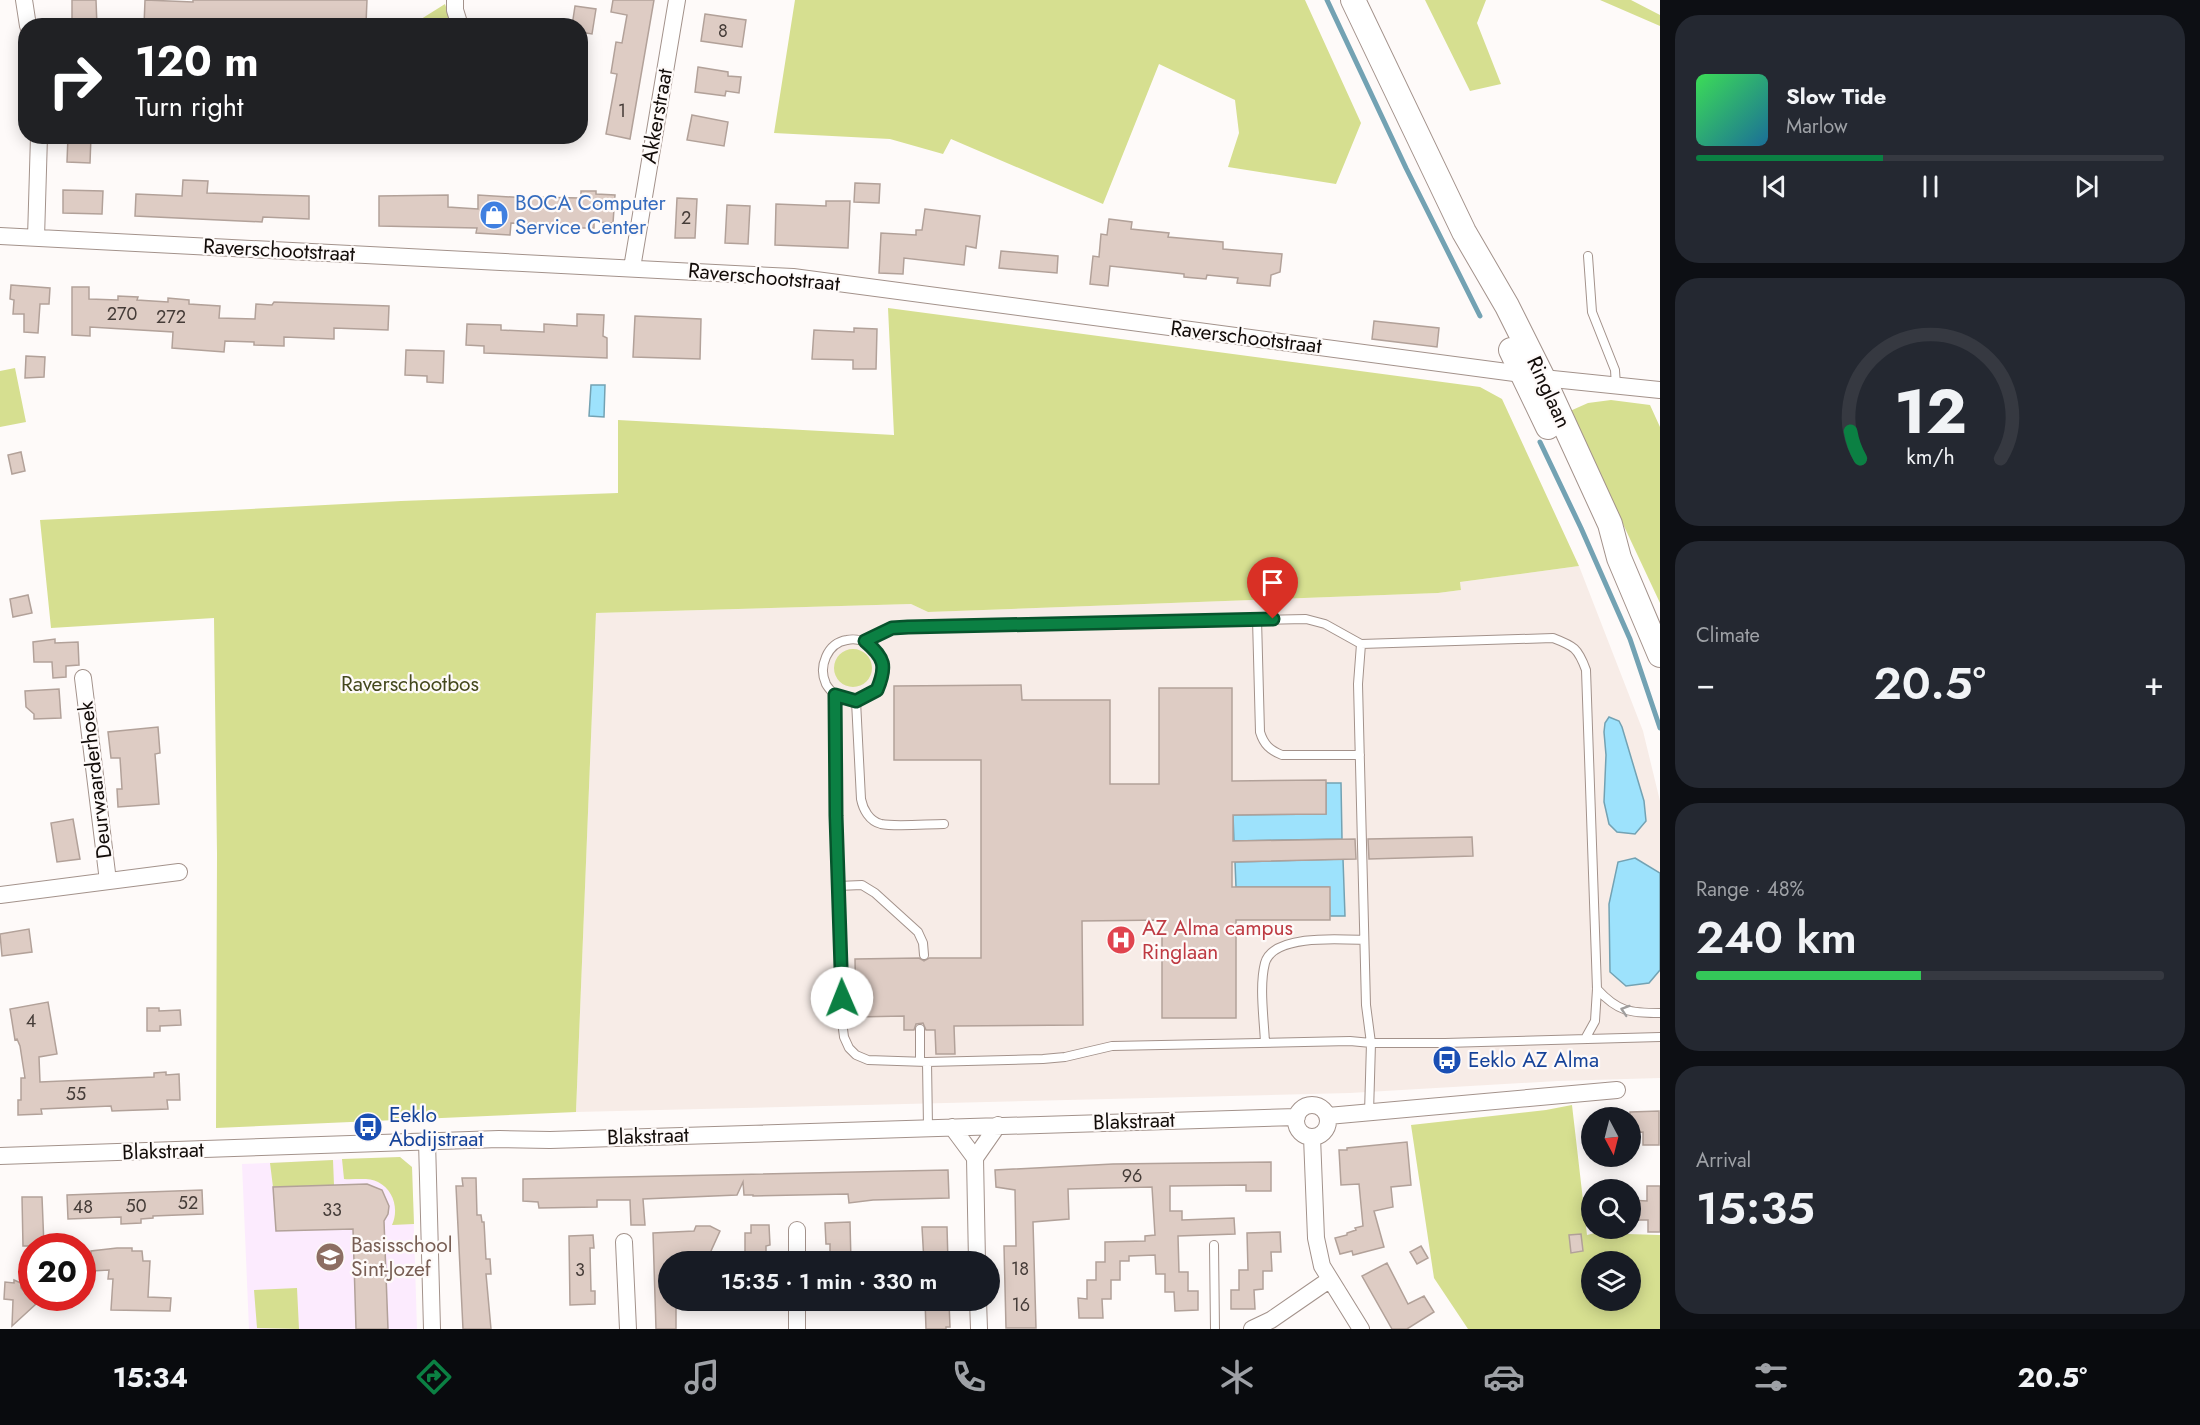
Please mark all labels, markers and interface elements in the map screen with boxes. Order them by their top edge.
house number: 8 [718,18,728,44]
text: 120 m [135,31,259,92]
icon: right [36,42,114,120]
street label: Akkerstraat [634,66,680,166]
text: Slow Tide [1786,80,1886,112]
text: Turn right [135,87,243,126]
house number: 1 [618,98,626,124]
text: Marlow [1786,112,1848,141]
icon: previous [1758,170,1791,203]
icon: pause [1914,170,1947,203]
icon: next [2070,170,2103,203]
place label: BOCA Computer Service Center [515,188,667,242]
shop icon: BOCA Computer Service Center [478,199,510,231]
house number: 2 [681,205,691,231]
street label: Raverschootstraat [202,231,356,269]
street label: Raverschootstraat [687,255,841,299]
house number: 270 [107,301,137,327]
house number: 272 [156,304,186,330]
street label: Raverschootstraat [1169,313,1323,361]
street label: Ringlaan [1519,351,1579,433]
text: 12 [1894,366,1966,456]
text: km/h [1906,441,1954,472]
pin [1247,557,1298,619]
icon: arrive [1256,566,1289,599]
text: Climate [1696,621,1760,650]
text: 20.5° [1873,651,1986,716]
text: − [1696,660,1715,707]
text: + [2144,660,2164,707]
park label: Raverschootbos [341,669,479,699]
street label: Deurwaarderhoek [70,699,120,860]
text: Range · 48% [1696,875,1805,904]
text: 240 km [1696,905,1857,970]
place label: AZ Alma campus Ringlaan [1142,913,1293,967]
hospital icon: AZ Alma campus Ringlaan [1105,924,1137,956]
position arrow [810,966,874,1030]
one-way arrow [1620,1004,1631,1017]
house number: 4 [26,1008,36,1034]
bus stop icon: Eeklo AZ Alma [1431,1044,1463,1076]
place label: Eeklo AZ Alma [1468,1045,1599,1075]
house number: 55 [66,1081,86,1107]
place label: Eeklo Abdijstraat [389,1100,483,1154]
street label: Blakstraat [1093,1105,1175,1137]
north arrow [1581,1107,1641,1167]
map controls [1581,1107,1641,1311]
bus stop icon: Eeklo Abdijstraat [352,1111,384,1143]
street label: Blakstraat [607,1120,689,1152]
street label: Blakstraat [122,1135,204,1167]
text: Arrival [1696,1146,1751,1175]
house number: 96 [1122,1163,1142,1189]
text: 15:35 [1696,1176,1815,1241]
button: search [1581,1179,1641,1239]
house number: 52 [178,1190,198,1216]
house number: 50 [126,1193,147,1219]
house number: 48 [73,1194,93,1220]
house number: 33 [322,1197,342,1223]
place label: Basisschool Sint-Jozef [351,1230,453,1284]
speed limit sign: 20 [18,1233,96,1311]
school or university icon: Basisschool Sint-Jozef [314,1241,346,1273]
button: layers [1581,1251,1641,1311]
house number: 18 [1011,1256,1029,1282]
house number: 3 [575,1257,585,1283]
text: 15:35 · 1 min · 330 m [721,1265,937,1297]
house number: 16 [1012,1292,1030,1318]
icon: directions [413,1356,455,1398]
icon: music [681,1356,723,1398]
icon: phone [948,1356,990,1398]
icon: climate [1216,1356,1258,1398]
icon: car [1483,1356,1525,1398]
icon: filters [1750,1356,1792,1398]
text: 15:34 [113,1358,188,1397]
text: 20.5° [2018,1358,2087,1397]

